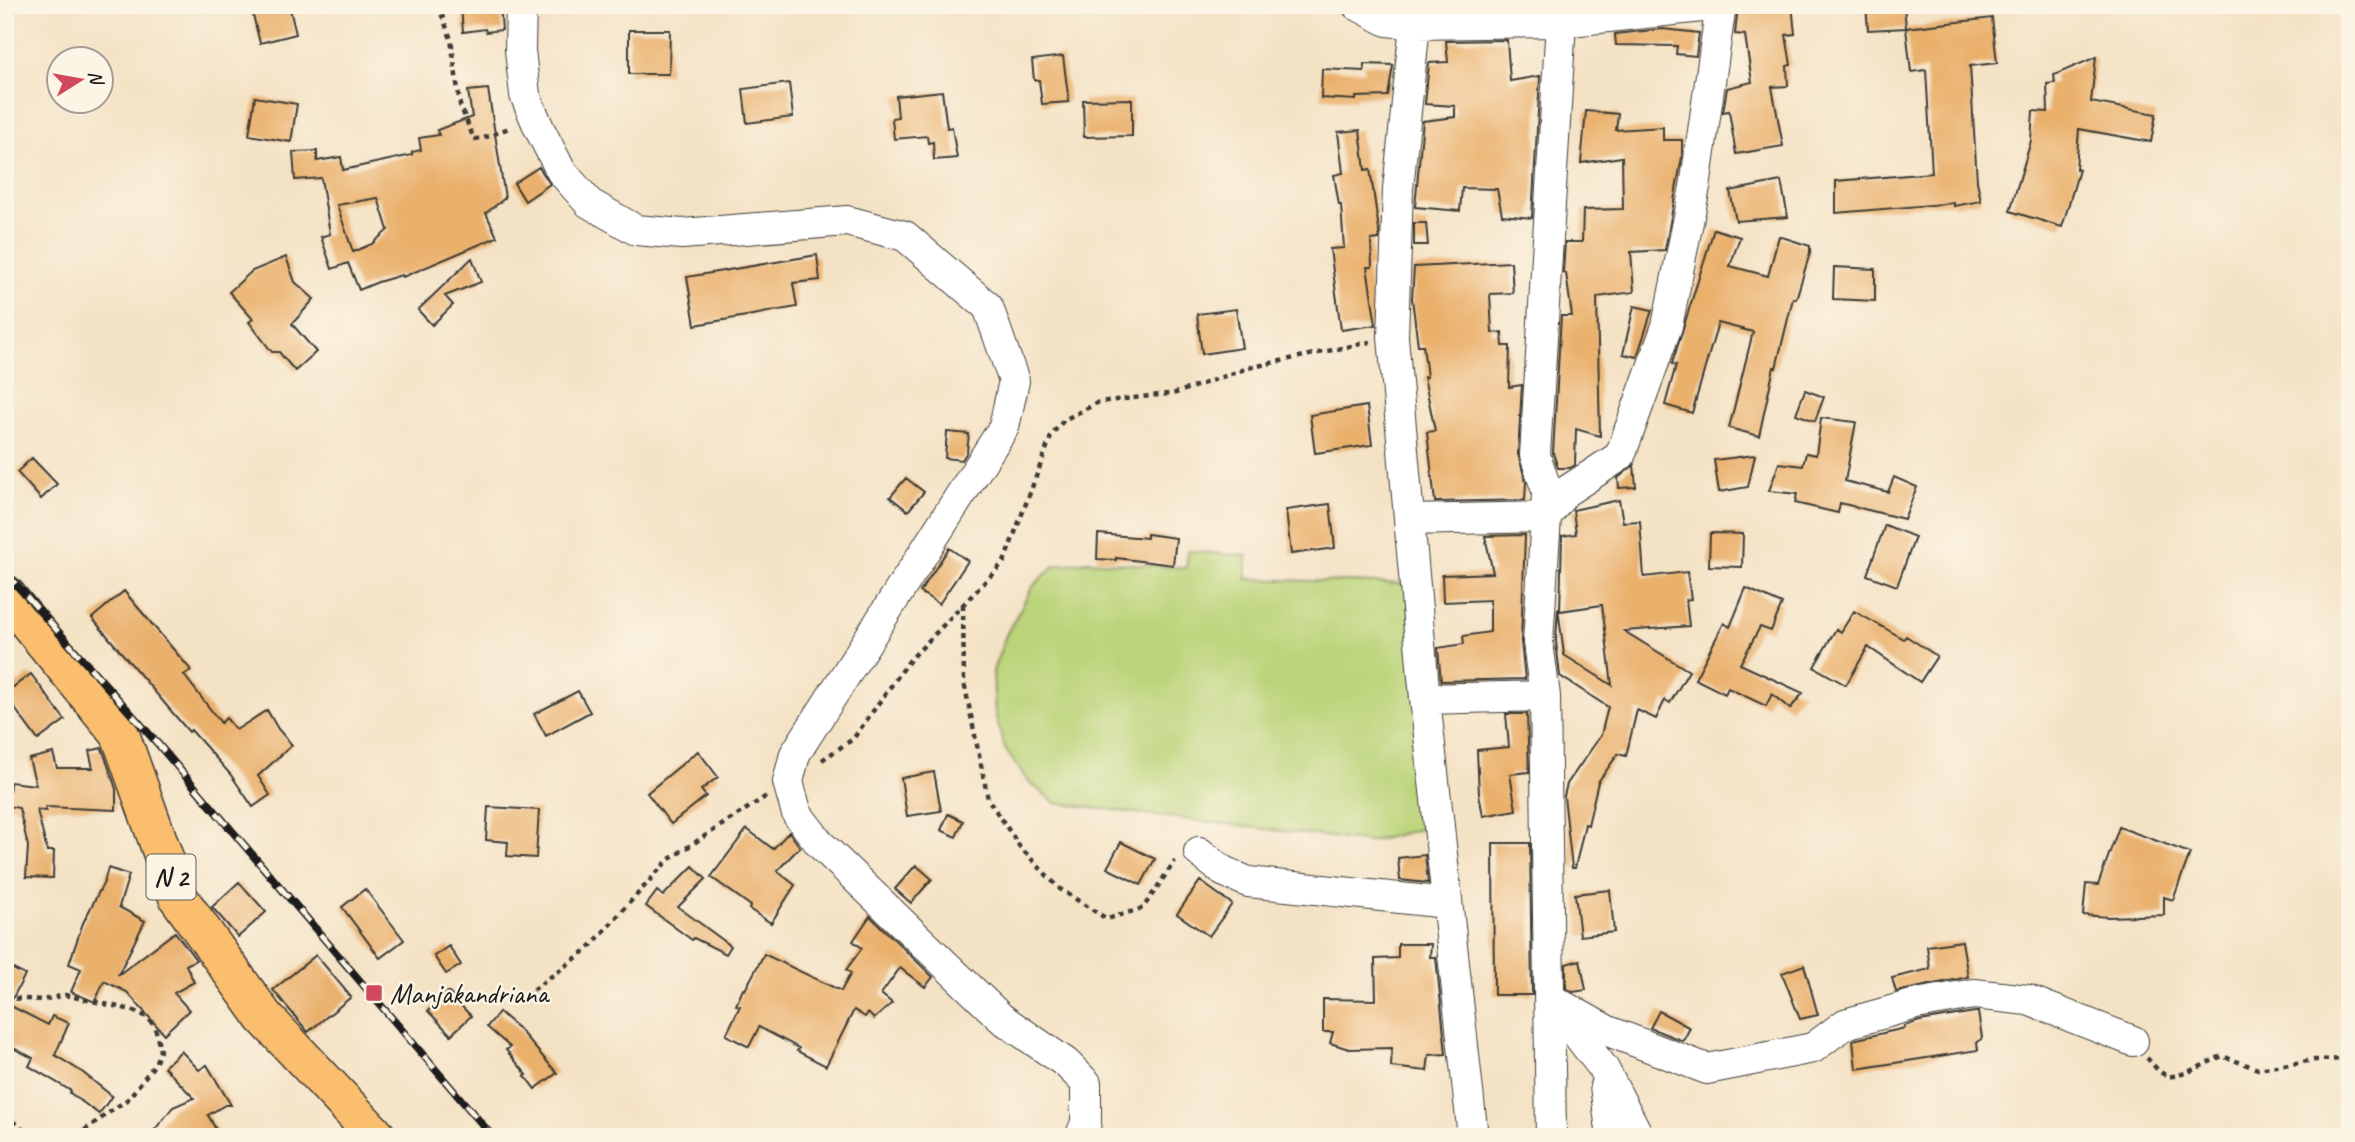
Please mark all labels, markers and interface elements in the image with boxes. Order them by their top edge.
north arrow [46,46,116,116]
text: N [83,69,109,88]
road number: N 2 [146,855,196,900]
place label: Manjakandriana [390,976,550,1011]
marker: Manjakandriana [364,983,384,1003]

